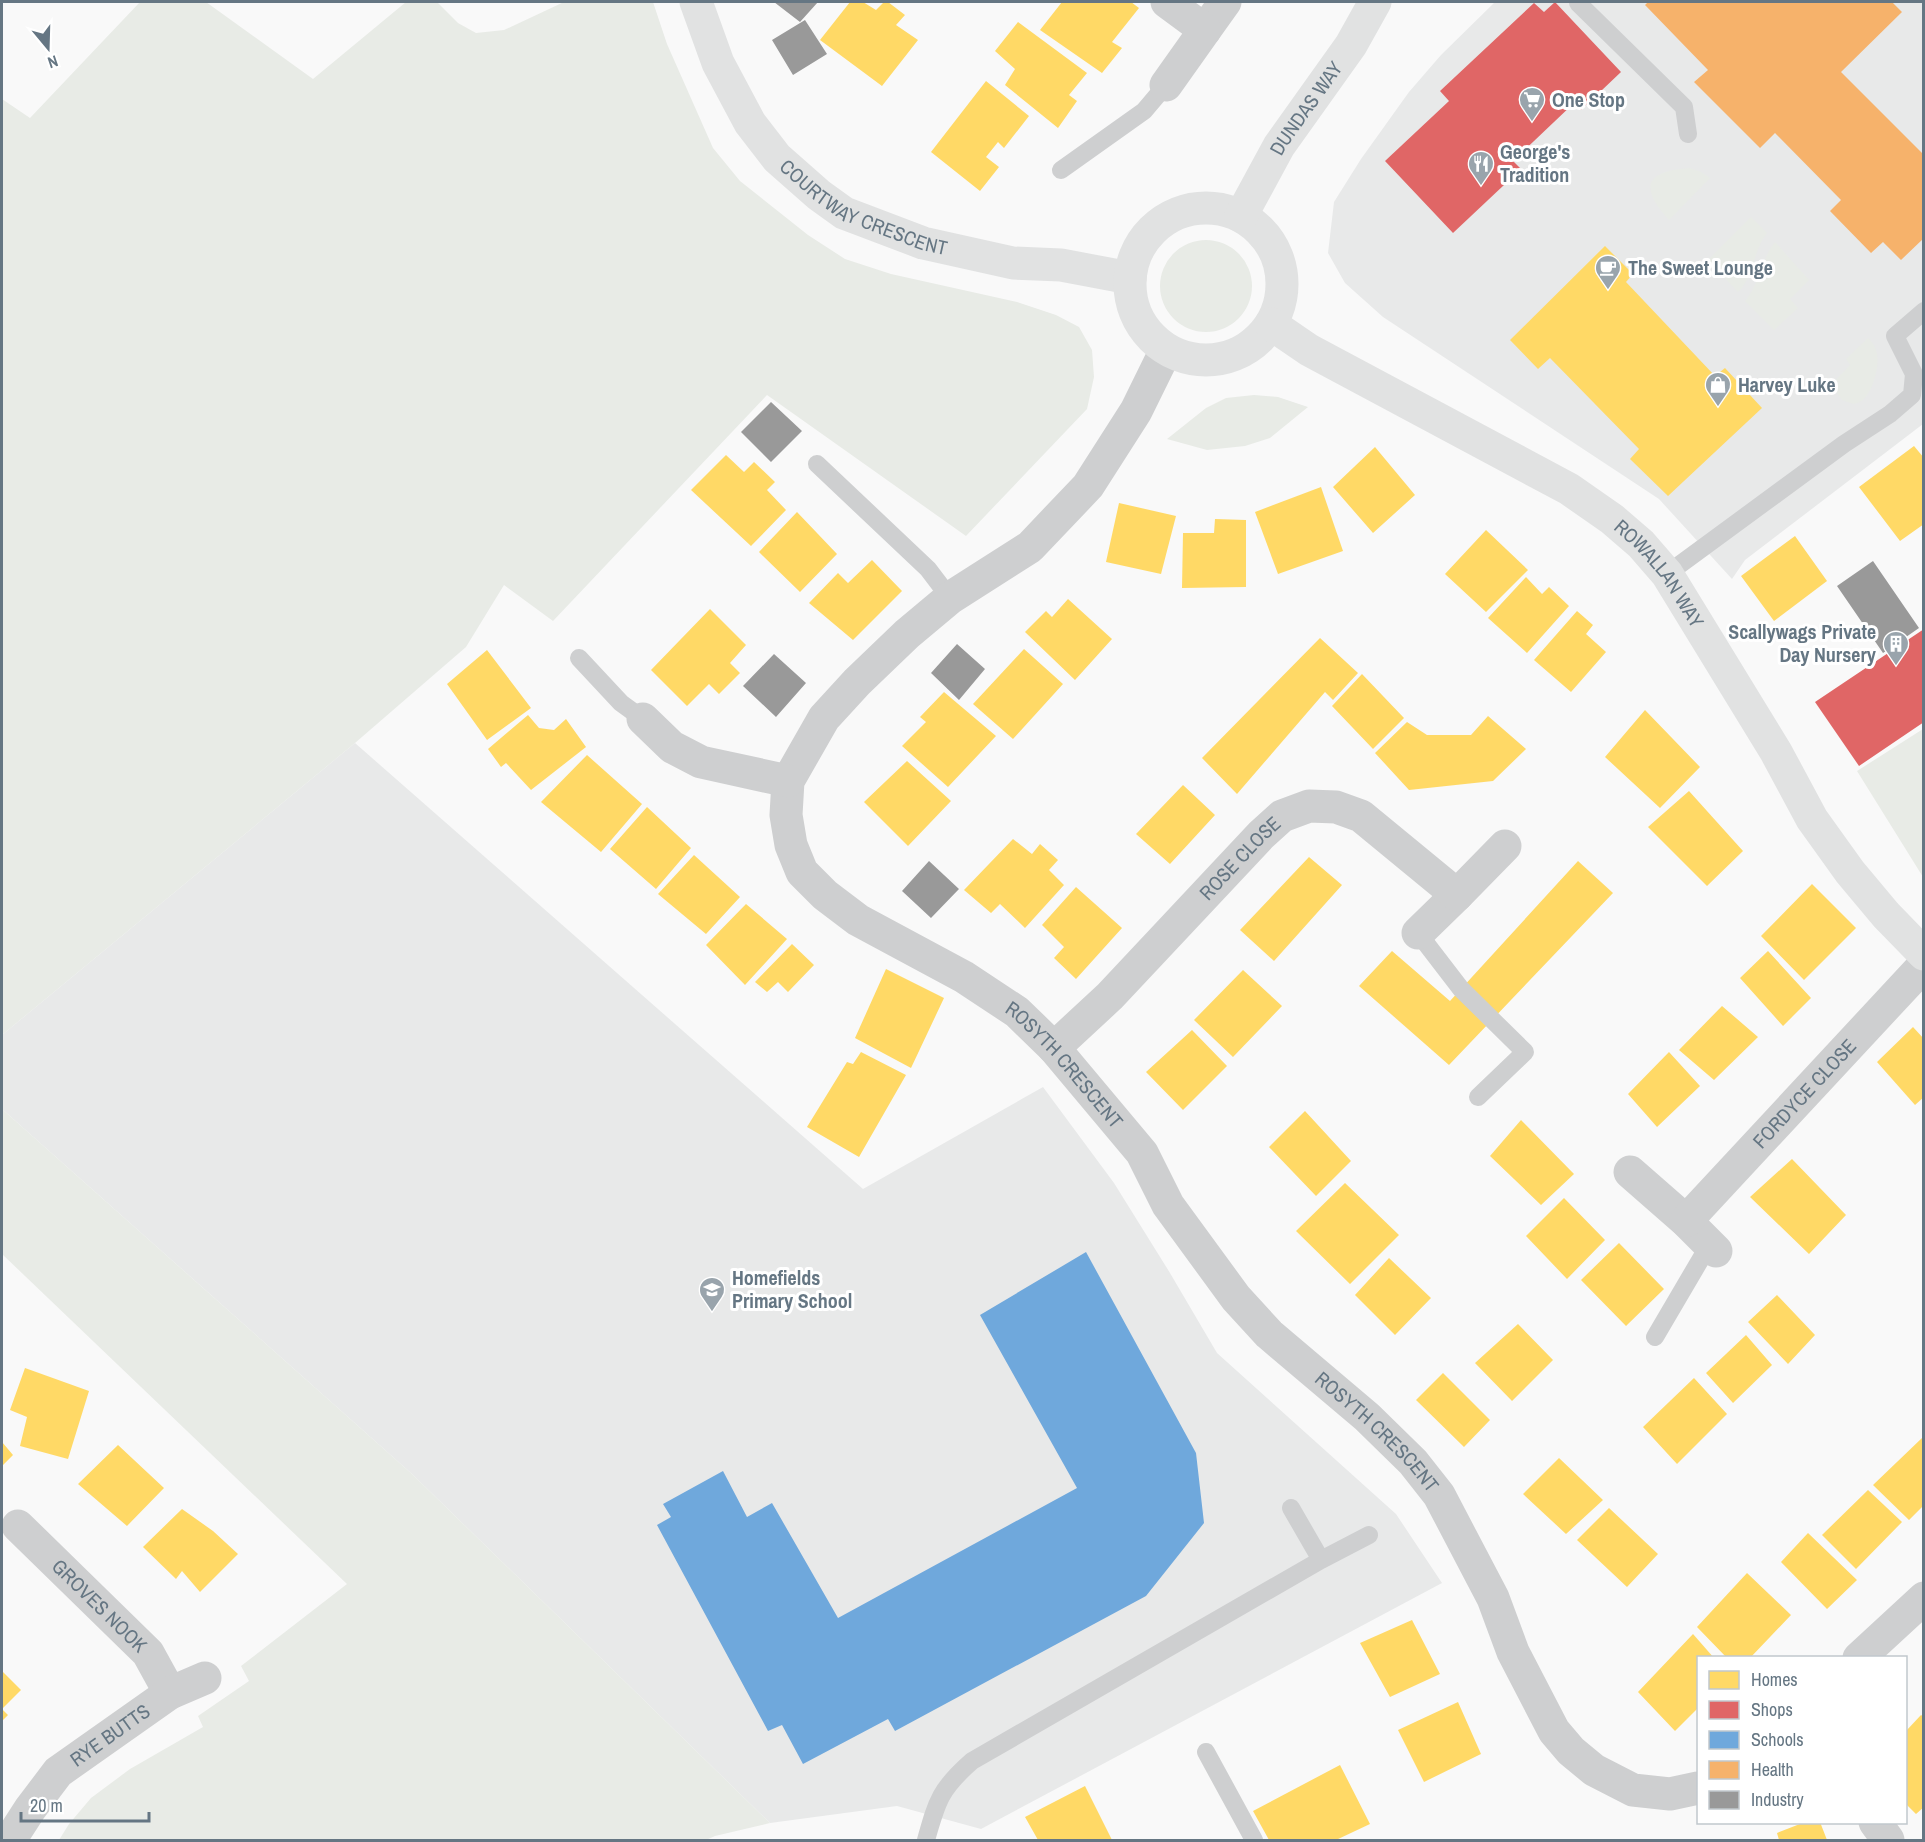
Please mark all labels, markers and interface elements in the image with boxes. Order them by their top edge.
north arrow [18,18,78,78]
text: N [45,50,61,74]
street label: DUNDAS WAY [1263,56,1348,160]
supermarket icon: One Stop [1517,85,1547,123]
place label: One Stop [1552,86,1625,113]
place label: George's Tradition [1500,138,1570,188]
restaurant icon: George's Tradition [1466,149,1496,187]
street label: COURTWAY CRESCENT [774,153,950,261]
cafe icon: The Sweet Lounge [1593,253,1623,291]
place label: The Sweet Lounge [1628,254,1773,281]
shop icon: Harvey Luke [1703,370,1733,408]
place label: Harvey Luke [1738,371,1836,398]
street label: ROWALLAN WAY [1609,513,1711,632]
place label: Scallywags Private Day Nursery [1728,618,1877,668]
building icon: Scallywags Private Day Nursery [1881,629,1911,667]
street label: ROSE CLOSE [1193,810,1286,906]
street label: ROSYTH CRESCENT [1001,994,1129,1134]
street label: FORDYCE CLOSE [1746,1033,1862,1154]
place label: Homefields Primary School [732,1264,852,1314]
school or university icon: Homefields Primary School [697,1275,727,1313]
street label: ROSYTH CRESCENT [1310,1365,1446,1497]
street label: GROVES NOOK [46,1553,153,1658]
legend [1697,1656,1907,1824]
text: Homes [1751,1667,1798,1692]
street label: RYE BUTTS [64,1697,155,1772]
text: Shops [1751,1697,1793,1722]
text: Schools [1751,1727,1804,1752]
text: Health [1751,1757,1794,1782]
scale bar [21,1785,148,1823]
text: Industry [1751,1787,1804,1812]
text: 20 m [30,1793,63,1818]

